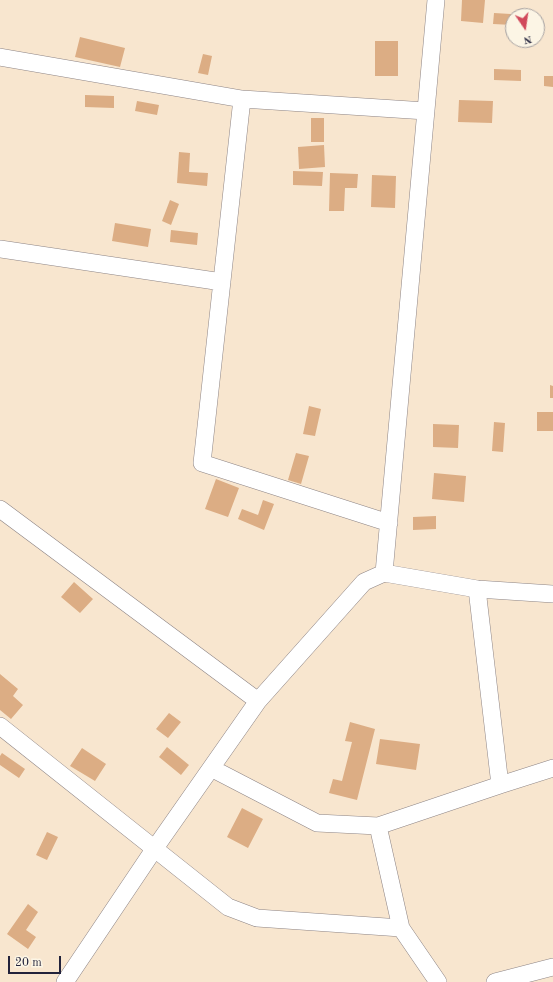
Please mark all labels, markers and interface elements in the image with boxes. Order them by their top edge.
north arrow [505,8,545,48]
text: N [522,33,533,46]
scale bar [10,948,63,974]
text: 20 m [15,957,42,969]

